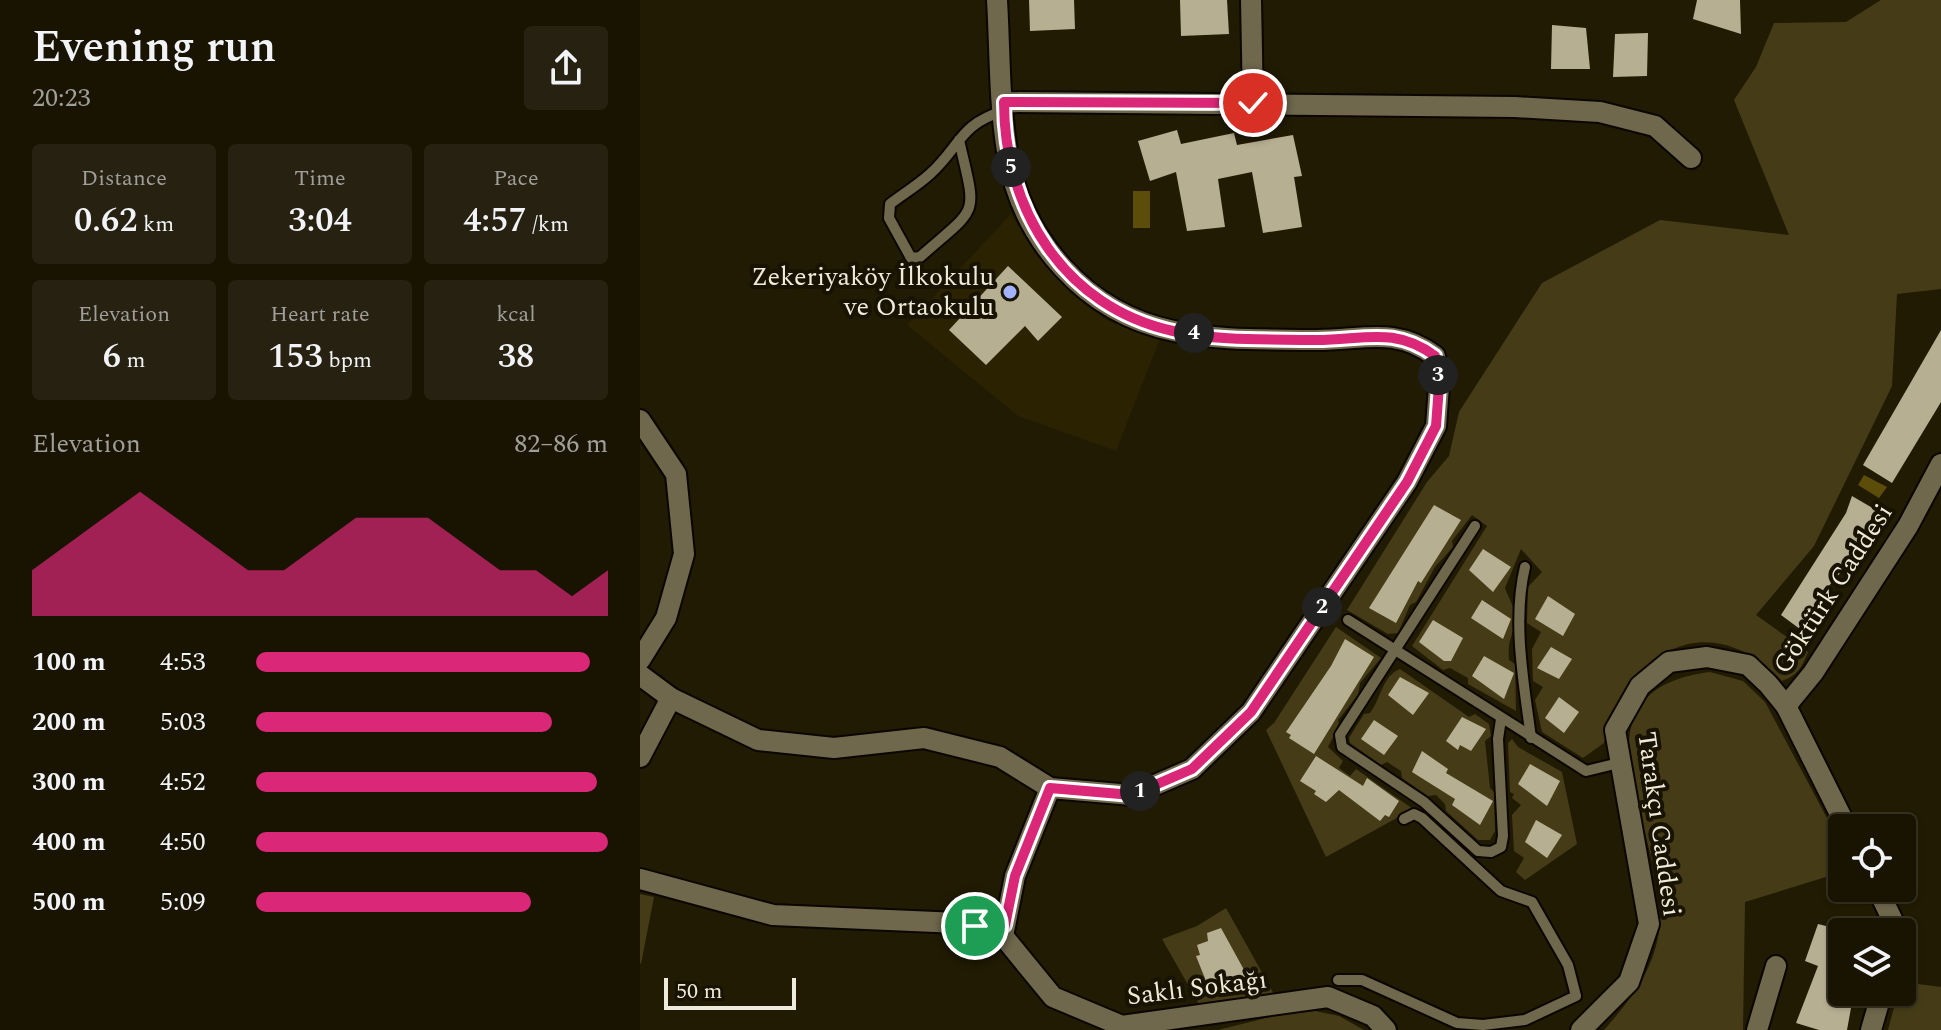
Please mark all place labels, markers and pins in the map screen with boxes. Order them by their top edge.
pin [1219,69,1287,137]
pin: 5 [991,147,1031,187]
place label: Zekeriyaköy İlkokulu ve Ortaokulu [751,257,994,327]
marker: Zekeriyaköy İlkokulu ve Ortaokulu [1001,283,1019,301]
pin: 4 [1174,313,1214,353]
pin: 3 [1418,355,1458,395]
pin: 2 [1302,587,1342,627]
pin: 1 [1120,771,1160,811]
pin [941,892,1009,960]

